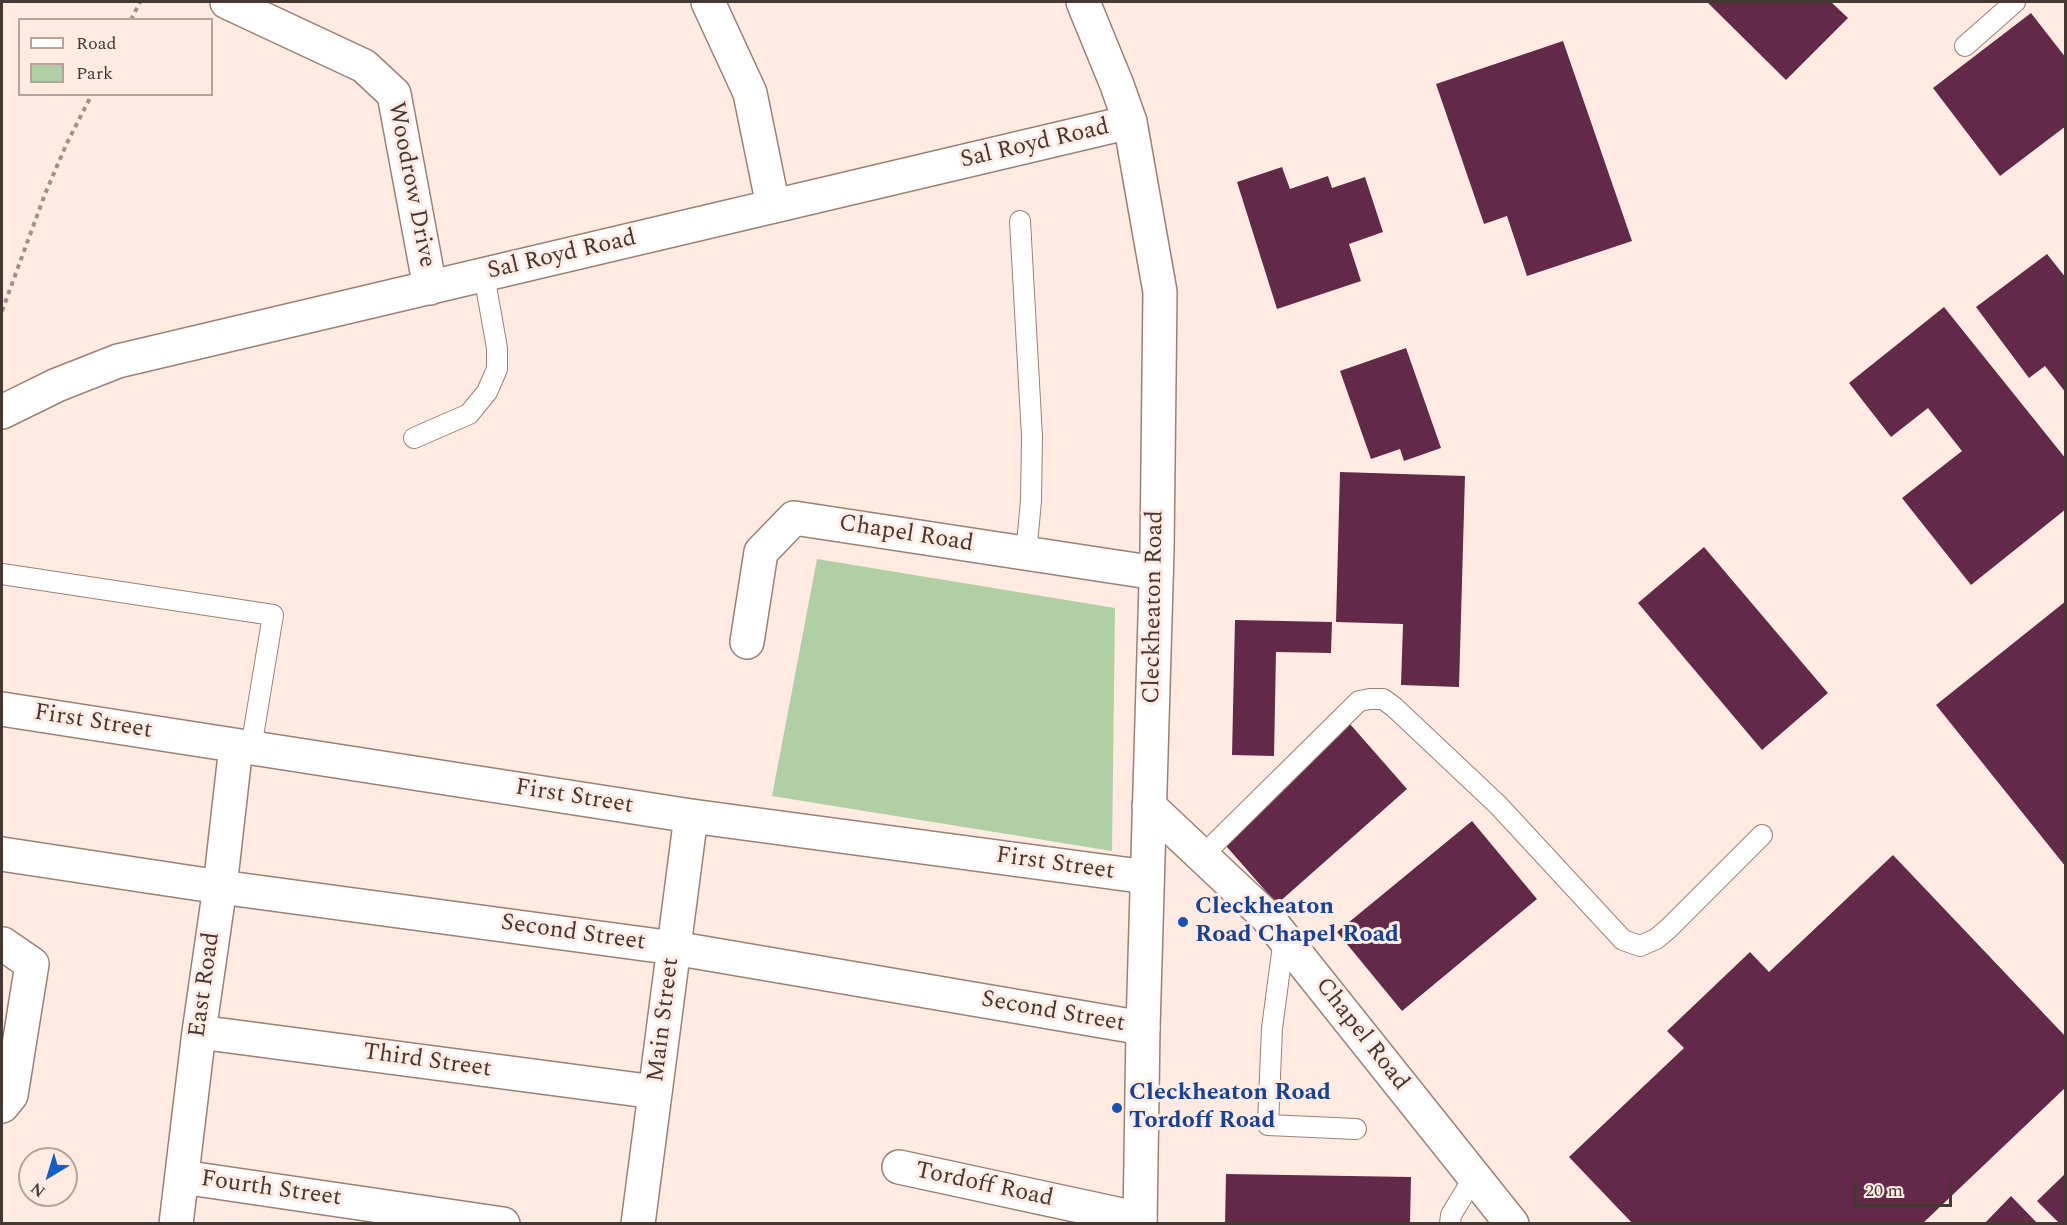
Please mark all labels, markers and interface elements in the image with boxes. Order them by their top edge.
legend [18,18,213,96]
text: Road [76,30,117,57]
text: Park [76,60,113,87]
street label: Woodrow Drive [380,100,440,270]
street label: Sal Royd Road [958,114,1112,176]
street label: Sal Royd Road [485,225,639,287]
street label: Chapel Road [837,510,975,560]
street label: Cleckheaton Road [1139,510,1171,704]
street label: First Street [32,699,154,747]
street label: First Street [513,774,635,822]
street label: First Street [994,842,1116,888]
place label: Cleckheaton Road Chapel Road [1195,894,1399,950]
street label: Second Street [499,910,647,958]
marker: Cleckheaton Road Chapel Road [1176,915,1190,929]
street label: East Road [184,930,228,1040]
street label: Main Street [643,956,687,1084]
street label: Chapel Road [1308,973,1414,1097]
street label: Second Street [979,986,1127,1040]
street label: Third Street [361,1039,493,1085]
place label: Cleckheaton Road Tordoff Road [1129,1080,1331,1136]
marker: Cleckheaton Road Tordoff Road [1110,1101,1124,1115]
north arrow [18,1147,78,1207]
street label: Tordoff Road [912,1157,1056,1215]
street label: Fourth Street [199,1166,343,1214]
scale bar [1857,1168,1954,1206]
text: N [26,1176,51,1203]
text: 20 m [1865,1177,1903,1204]

